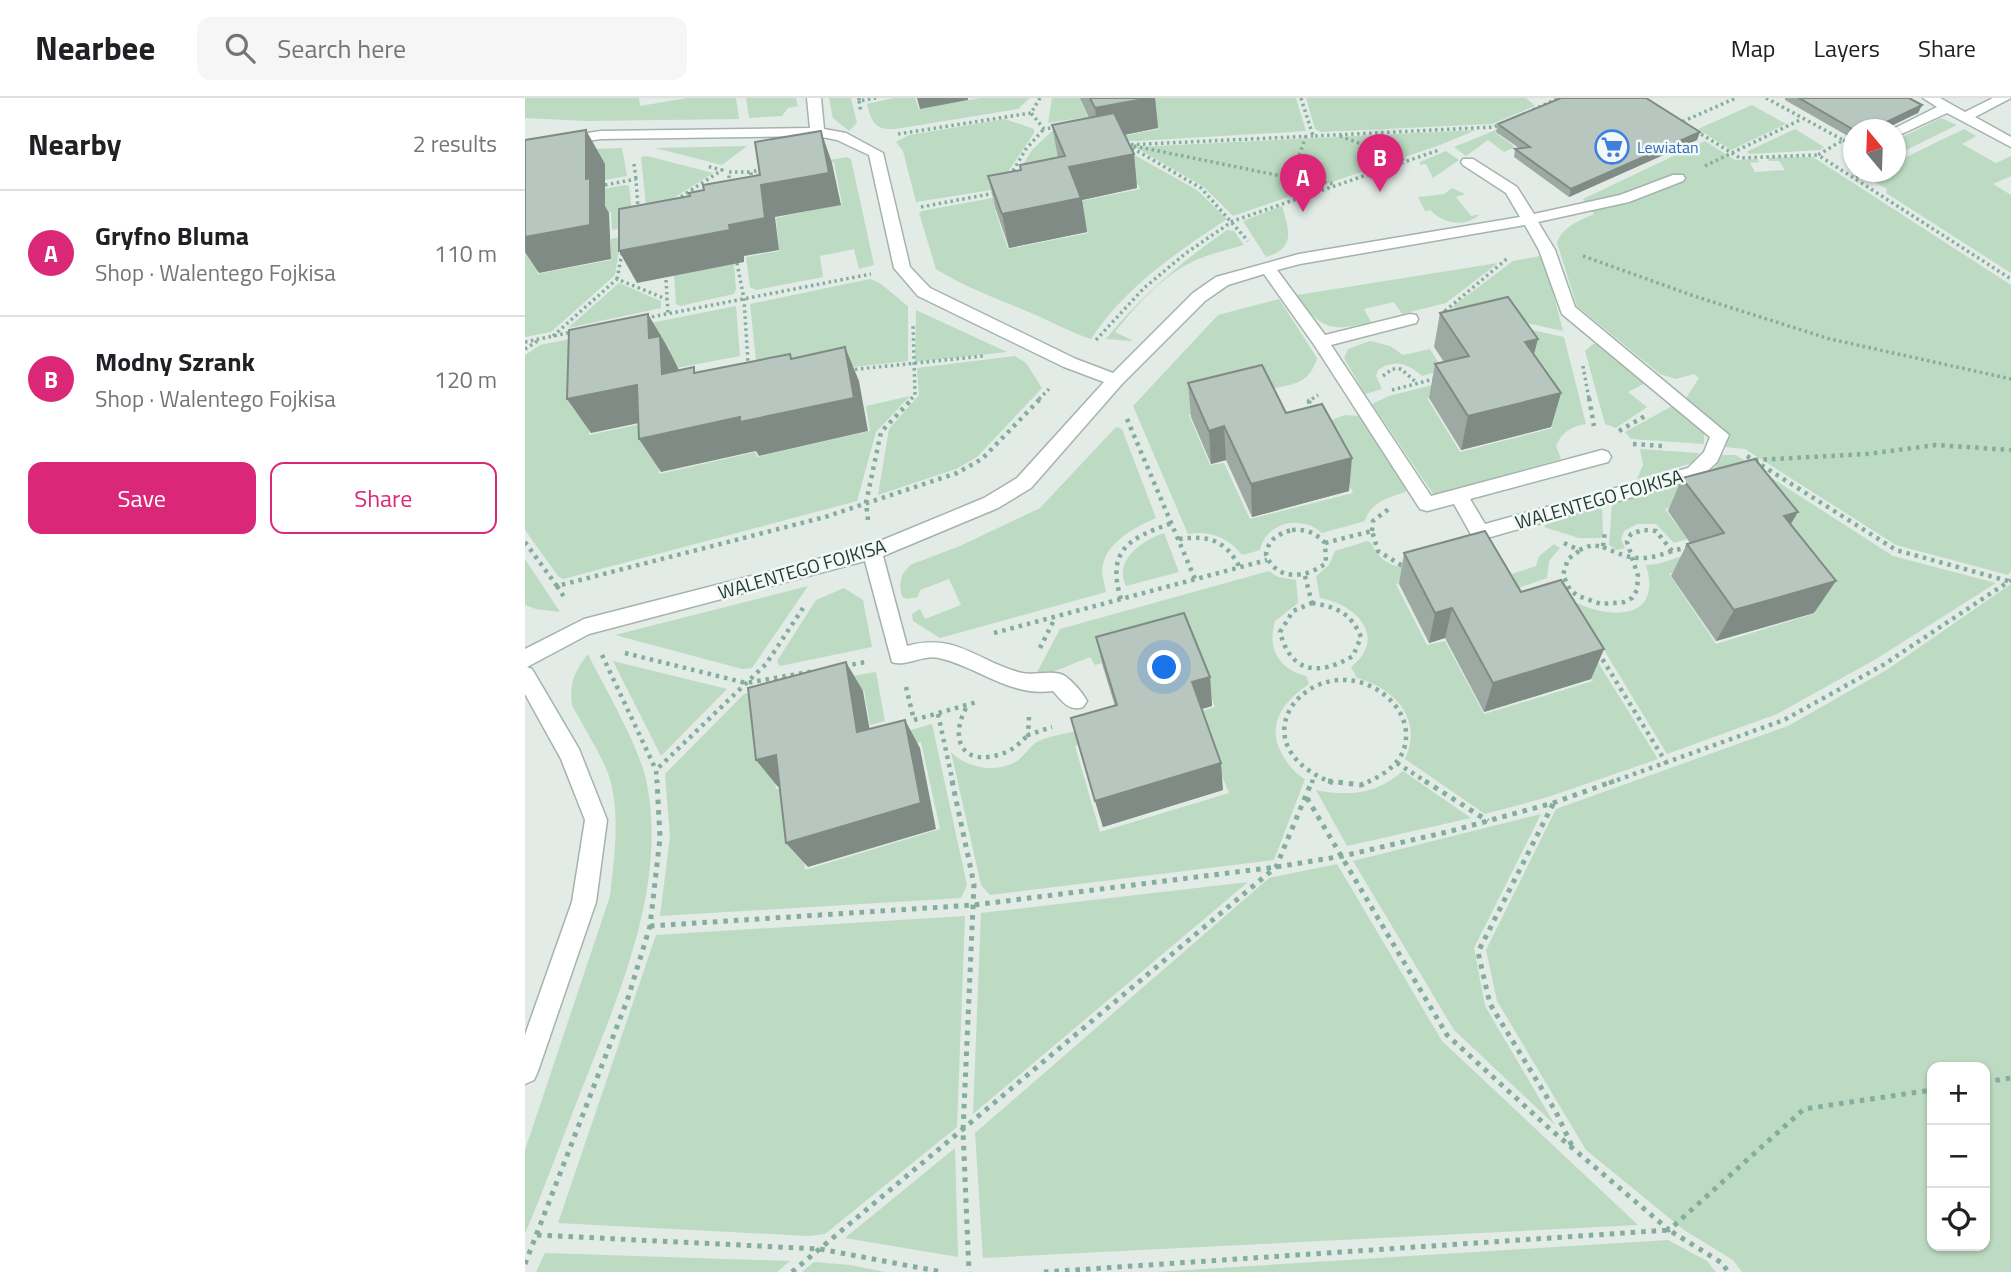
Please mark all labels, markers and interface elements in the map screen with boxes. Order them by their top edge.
search box [197,17,687,80]
text: Nearbee [35,23,155,73]
icon: search [221,29,259,67]
text: Search here [277,29,406,68]
text: Map [1731,30,1776,66]
text: Layers [1814,30,1880,66]
text: Share [1918,30,1976,66]
north arrow [1843,119,1906,182]
text: Nearby [28,121,121,167]
text: 2 results [413,126,497,161]
supermarket icon: Lewiatan [1593,128,1631,166]
pin: B [1357,134,1403,192]
place label: Lewiatan [1637,135,1699,159]
pin: A [1280,154,1326,212]
text: Gryfno Bluma [95,216,249,255]
text: A [44,236,58,271]
text: 110 m [434,236,497,271]
text: Shop · Walentego Fojkisa [95,255,336,290]
text: Modny Szrank [95,342,255,381]
text: B [44,362,58,397]
text: 120 m [434,362,497,397]
text: Shop · Walentego Fojkisa [95,381,336,416]
street label: WALENTEGO FOJKISA [1512,461,1686,536]
button: Save [28,462,256,534]
button: Share [270,462,497,534]
street label: WALENTEGO FOJKISA [715,531,889,606]
your location [1147,650,1181,684]
map controls [1927,1062,1990,1251]
button: + [1927,1062,1990,1125]
button: − [1927,1125,1990,1188]
button: locate [1927,1188,1990,1251]

